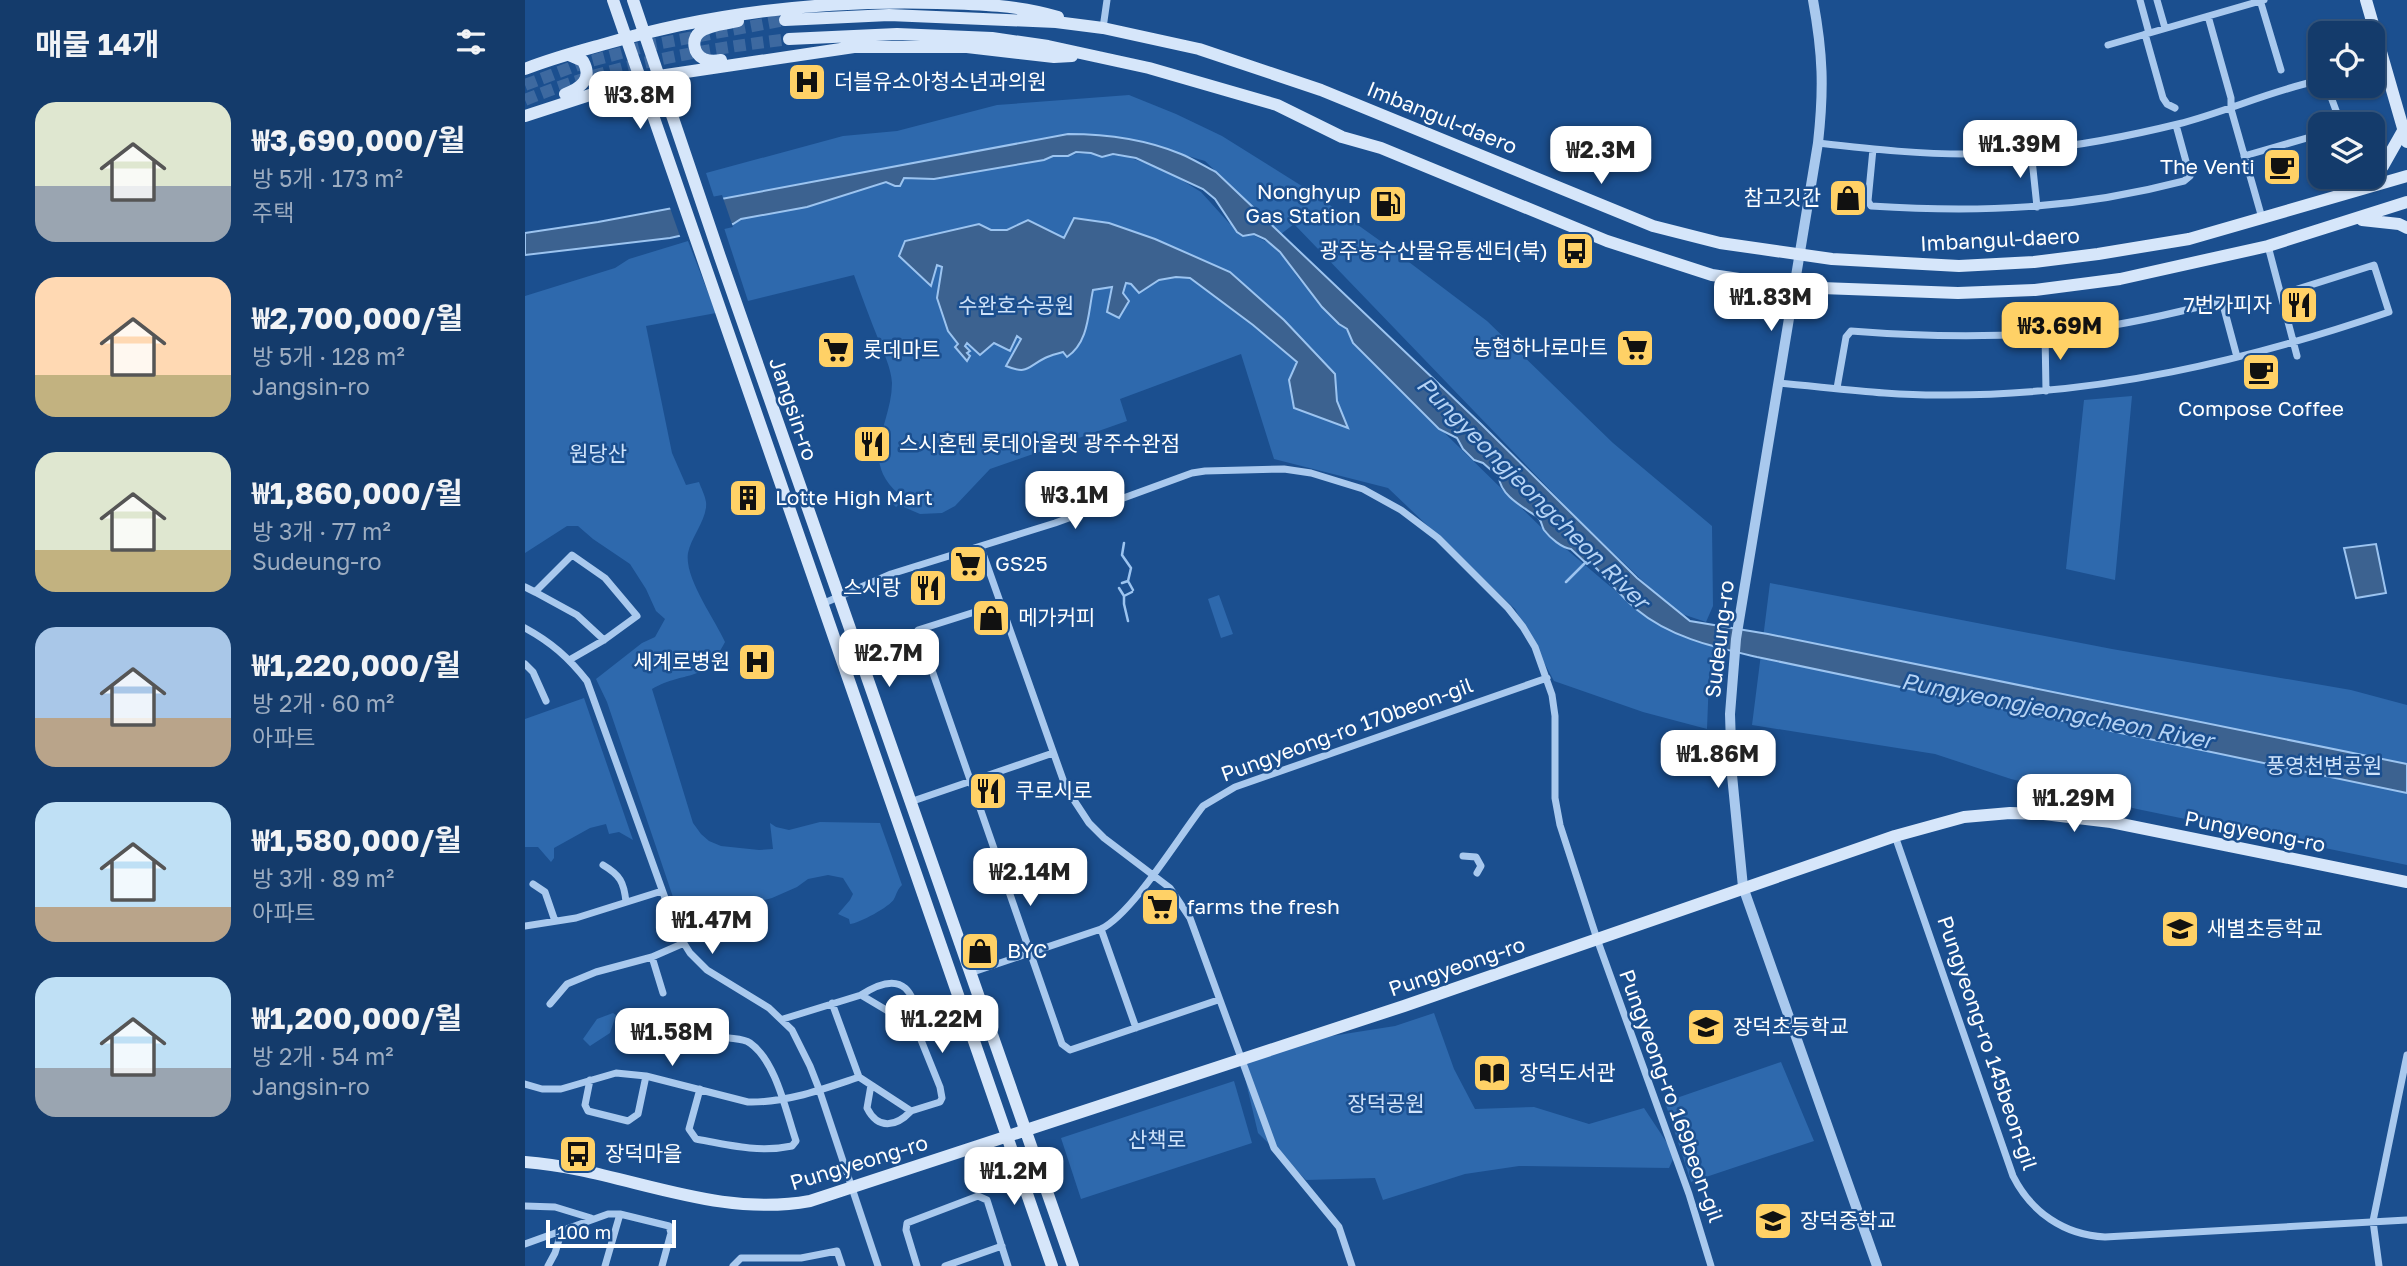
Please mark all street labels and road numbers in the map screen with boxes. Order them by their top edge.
street label: Imbangul-daero [1363,75,1521,159]
street label: Imbangul-daero [1919,222,2080,256]
street label: Jangsin-ro [764,354,824,464]
street label: Sudeung-ro [1699,579,1739,699]
street label: Pungyeong-ro 170beon-gil [1217,671,1476,787]
street label: Pungyeong-ro [2183,805,2328,857]
street label: Pungyeong-ro 145beon-gil [1932,912,2044,1173]
street label: Pungyeong-ro [1385,931,1528,1002]
street label: Pungyeong-ro 169beon-gil [1614,966,1730,1226]
street label: Pungyeong-ro [787,1129,931,1195]

